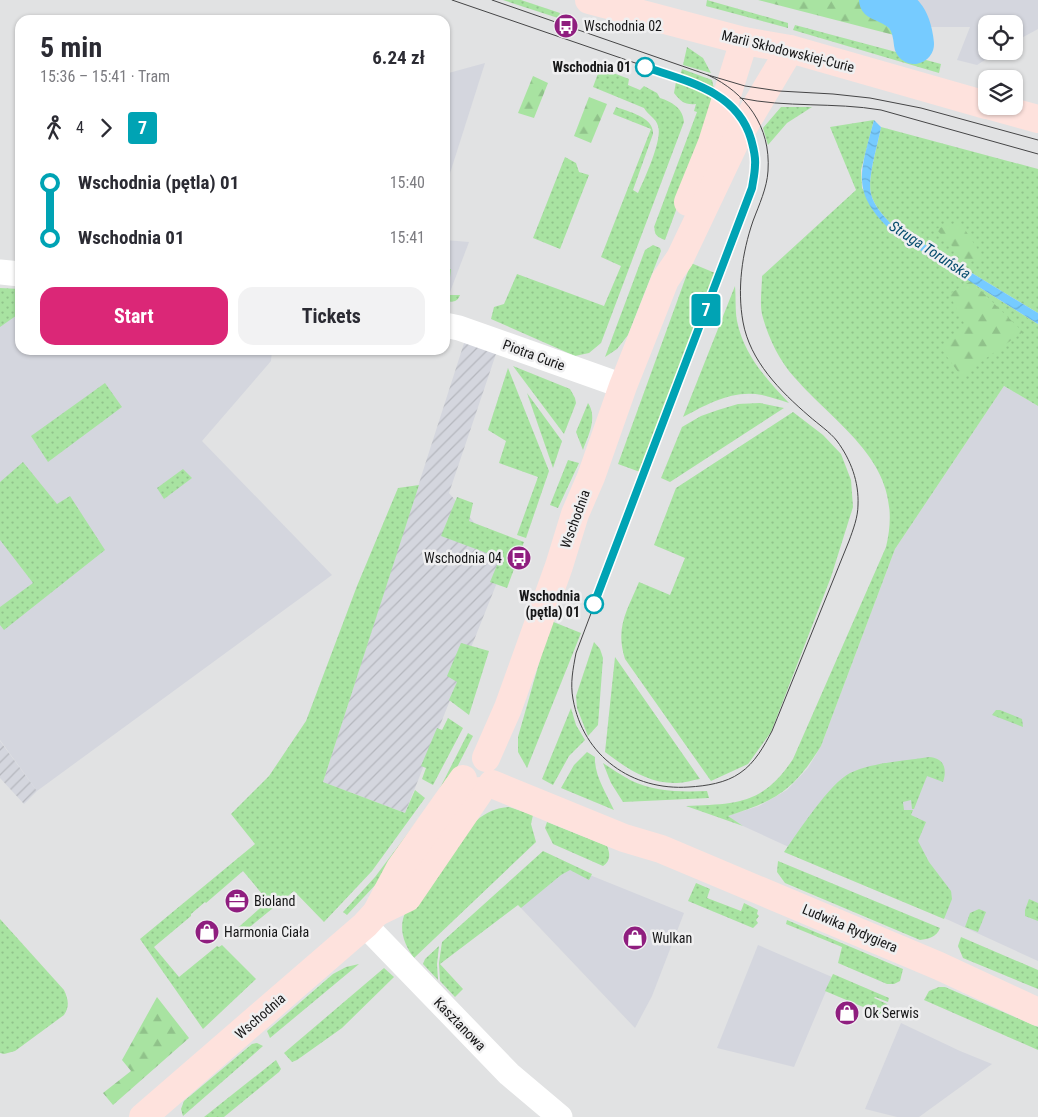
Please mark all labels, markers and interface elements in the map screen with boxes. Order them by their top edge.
bus stop icon: Wschodnia 02 [553,13,579,39]
map controls [978,15,1023,115]
button: locate [978,15,1023,60]
place label: Wschodnia 02 [584,18,662,34]
street label: Marii Skłodowskiej-Curie [720,27,856,75]
text: 5 min [40,31,102,64]
text: 6.24 zł [372,46,425,69]
marker: Wschodnia 01 [635,57,655,77]
place label: Wschodnia 01 [553,59,631,75]
text: 15:36 – 15:41 · Tram [40,67,170,86]
button: layers [978,70,1023,115]
icon: walk [40,114,68,142]
icon: forward [92,114,120,142]
text: 7 [138,117,147,138]
text: 4 [76,118,84,137]
text: Wschodnia (pętla) 01 [78,171,239,194]
text: 15:40 [390,173,425,192]
water label: Struga Toruńska [886,217,974,283]
text: Wschodnia 01 [78,226,185,249]
text: 15:41 [390,228,425,247]
button: Start [40,287,228,345]
button: Tickets [238,287,425,345]
line badge: 7 [690,294,722,326]
text: 7 [701,299,711,320]
street label: Piotra Curie [501,336,568,374]
street label: Wschodnia [557,488,593,550]
bus stop icon: Wschodnia 04 [506,545,532,571]
place label: Wschodnia 04 [424,550,502,566]
place label: Wschodnia (pętla) 01 [519,588,580,621]
marker: Wschodnia (pętla) 01 [584,594,604,614]
office icon: Bioland [224,888,250,914]
place label: Bioland [254,893,296,909]
street label: Ludwika Rydygiera [800,901,900,955]
shop icon: Harmonia Ciała [194,919,220,945]
place label: Harmonia Ciała [224,924,309,940]
shop icon: Wulkan [622,925,648,951]
place label: Wulkan [652,930,692,946]
street label: Wschodnia [232,990,288,1042]
street label: Kasztanowa [431,994,489,1054]
shop icon: Ok Serwis [834,1000,860,1026]
place label: Ok Serwis [864,1005,919,1021]

